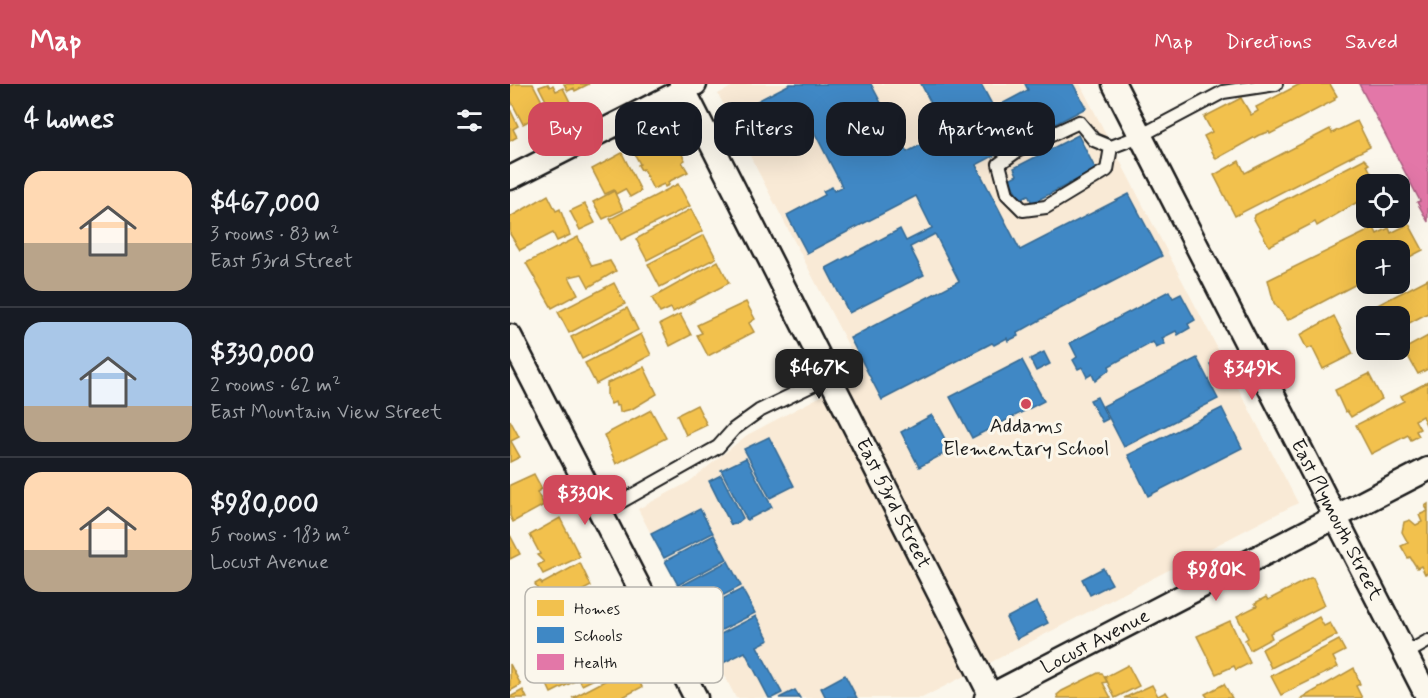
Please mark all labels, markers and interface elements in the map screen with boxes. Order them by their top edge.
text: Map [30,24,81,61]
text: Map [1154,28,1193,56]
text: Directions [1226,28,1312,56]
text: Saved [1345,28,1398,56]
chip: Buy [528,102,603,156]
chip: Rent [615,102,702,156]
chip: Filters [714,102,814,156]
chip: New [826,102,906,156]
chip: Apartment [918,102,1055,156]
text: 4 homes [24,103,114,137]
icon: filters [453,104,486,137]
map controls [1356,174,1410,360]
button: locate [1356,174,1410,228]
text: $467,000 [210,187,320,221]
icon: home [72,195,144,267]
text: 3 rooms · 83 m² [210,221,339,248]
button: + [1356,240,1410,294]
text: East 53rd Street [210,248,353,275]
button: − [1356,306,1410,360]
text: $330,000 [210,338,314,372]
icon: home [72,346,144,418]
pin: $467K [777,349,861,400]
pin: $349K [1210,350,1294,401]
text: $467K [789,355,849,382]
text: $349K [1223,356,1281,383]
text: 2 rooms · 62 m² [210,372,341,399]
marker: Addams Elementary School [1019,397,1033,411]
text: East Mountain View Street [210,399,442,426]
place label: Addams Elementary School [943,413,1109,463]
street label: East 53rd Street [849,433,938,573]
street label: East Plymouth Street [1284,434,1389,605]
pin: $330K [543,475,627,526]
text: $330K [557,481,613,508]
text: $980,000 [210,488,319,522]
icon: home [72,496,144,568]
text: 5 rooms · 183 m² [210,522,350,549]
text: Locust Avenue [210,549,329,576]
pin: $980K [1174,551,1258,602]
text: $980K [1187,557,1245,584]
legend [525,587,723,683]
text: Homes [574,599,620,620]
street label: Locust Avenue [1036,602,1154,681]
text: Schools [574,626,623,647]
text: Health [574,653,617,674]

